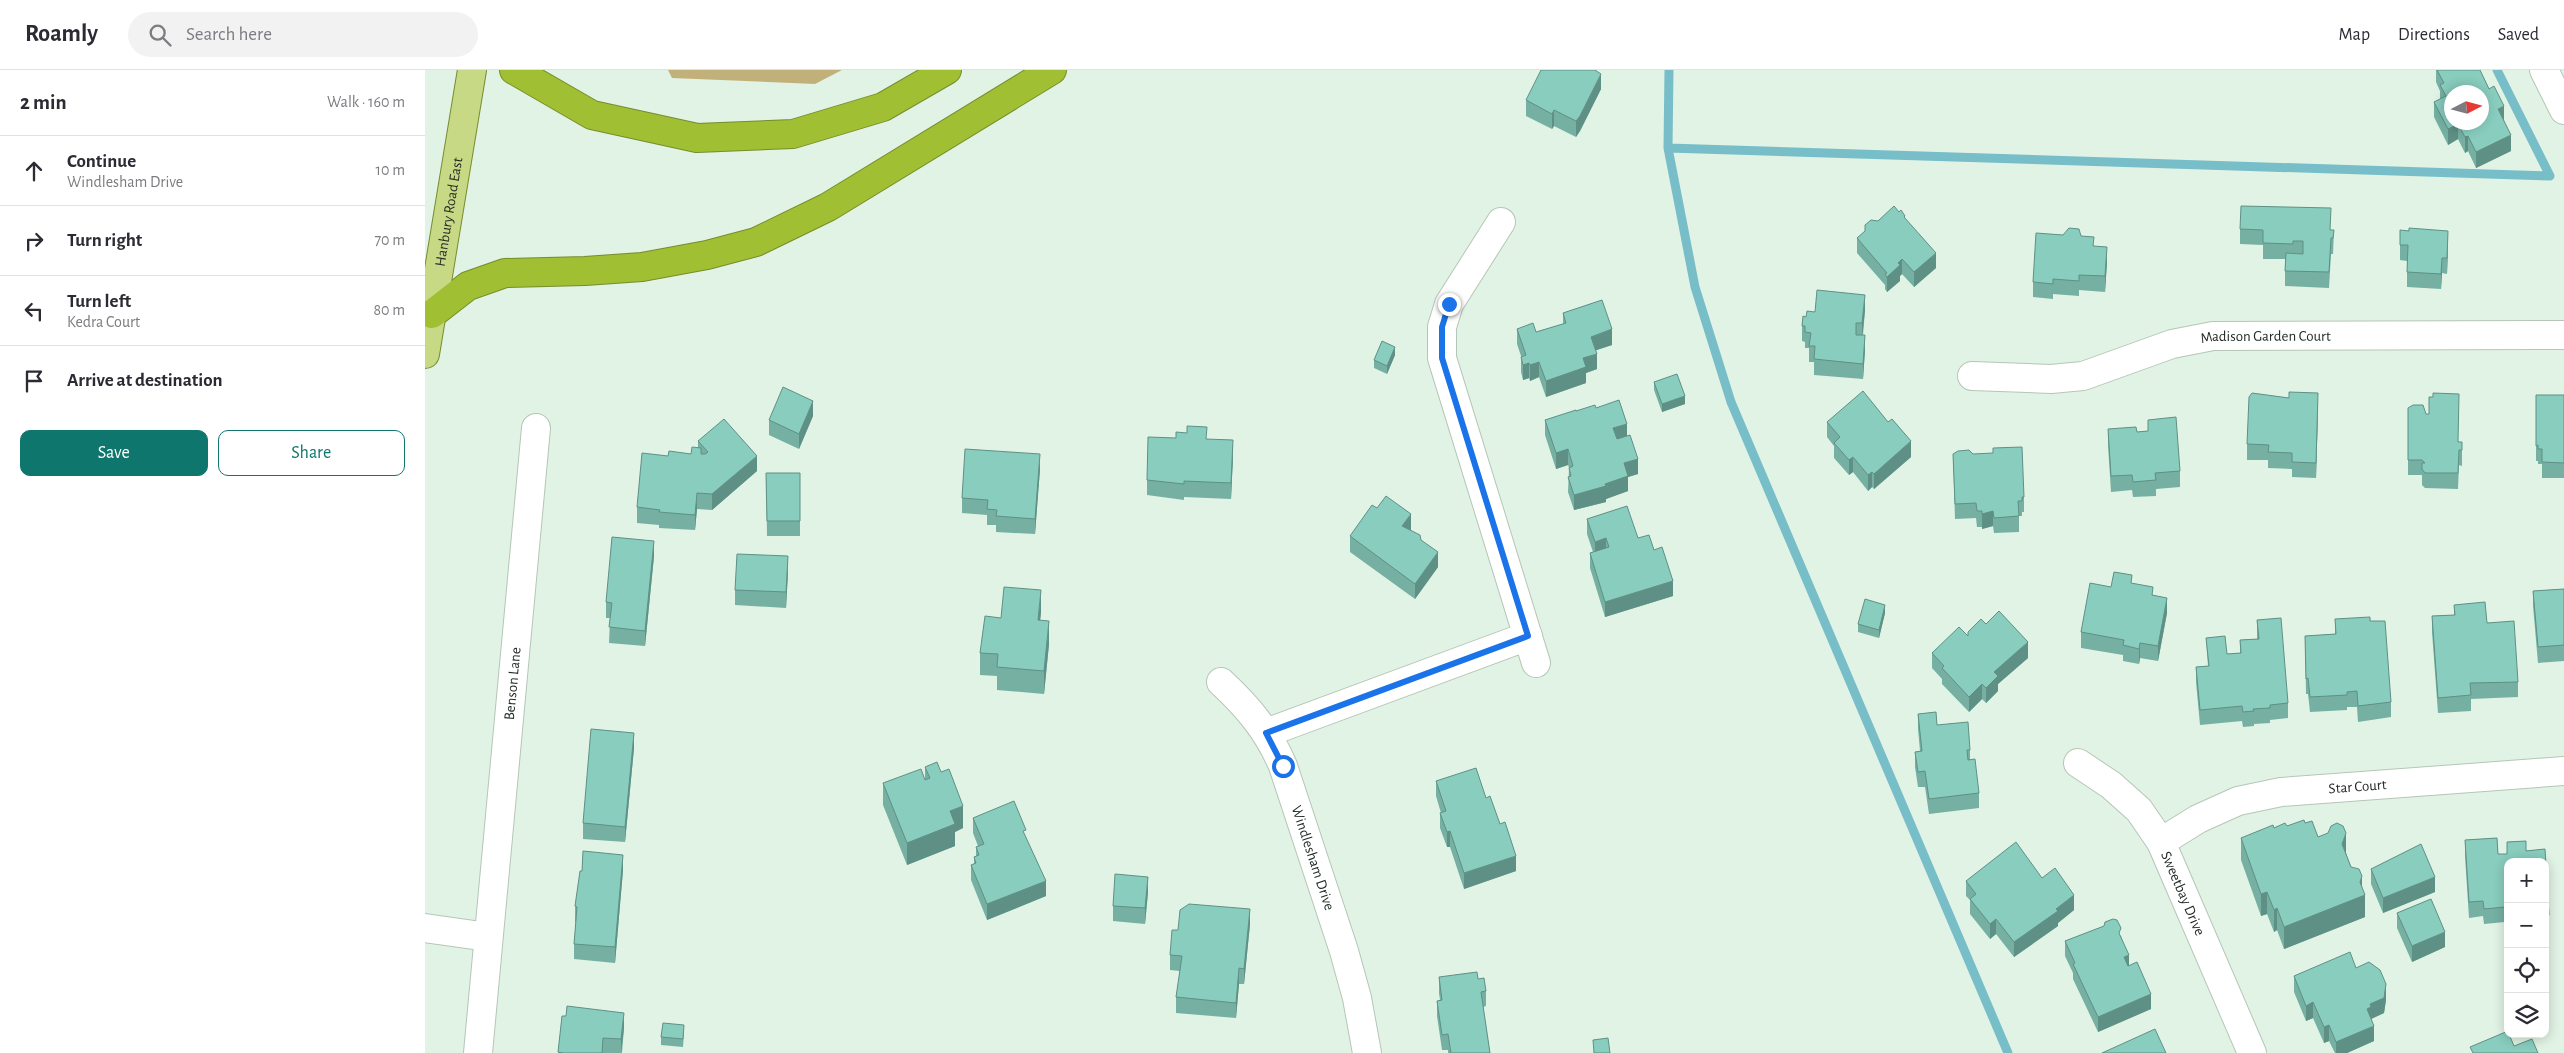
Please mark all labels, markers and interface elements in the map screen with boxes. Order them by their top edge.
search box [128,12,478,57]
icon: search [146,21,174,49]
text: Roamly [25,22,98,46]
text: Search here [186,25,272,44]
text: Map [2339,26,2370,44]
text: Directions [2398,26,2470,44]
text: Saved [2498,26,2539,44]
north arrow [2444,85,2489,130]
text: 2 min [20,92,67,113]
text: Walk · 160 m [327,94,405,110]
text: Continue [67,152,136,171]
street label: Hanbury Road East [432,156,465,268]
icon: ahead [20,157,48,185]
text: 10 m [376,162,405,178]
text: Windlesham Drive [67,174,183,190]
icon: right [20,227,48,255]
text: Turn right [67,231,142,250]
text: 70 m [374,232,405,248]
text: Turn left [67,292,131,311]
route end [1438,293,1461,316]
icon: left [20,297,48,325]
text: 80 m [374,302,405,318]
text: Kedra Court [67,314,140,330]
street label: Madison Garden Court [2199,328,2331,346]
icon: arrive [20,367,48,395]
text: Arrive at destination [67,371,223,390]
button: Save [20,430,208,476]
button: Share [218,430,405,476]
street label: Benson Lane [501,646,523,721]
route start [1272,755,1295,778]
street label: Star Court [2328,777,2387,796]
street label: Windlesham Drive [1289,804,1338,912]
street label: Sweetbay Drive [2158,849,2208,938]
map controls [2504,858,2549,1038]
button: + [2504,858,2549,903]
button: − [2504,903,2549,948]
button: locate [2504,948,2549,993]
button: layers [2504,993,2549,1038]

